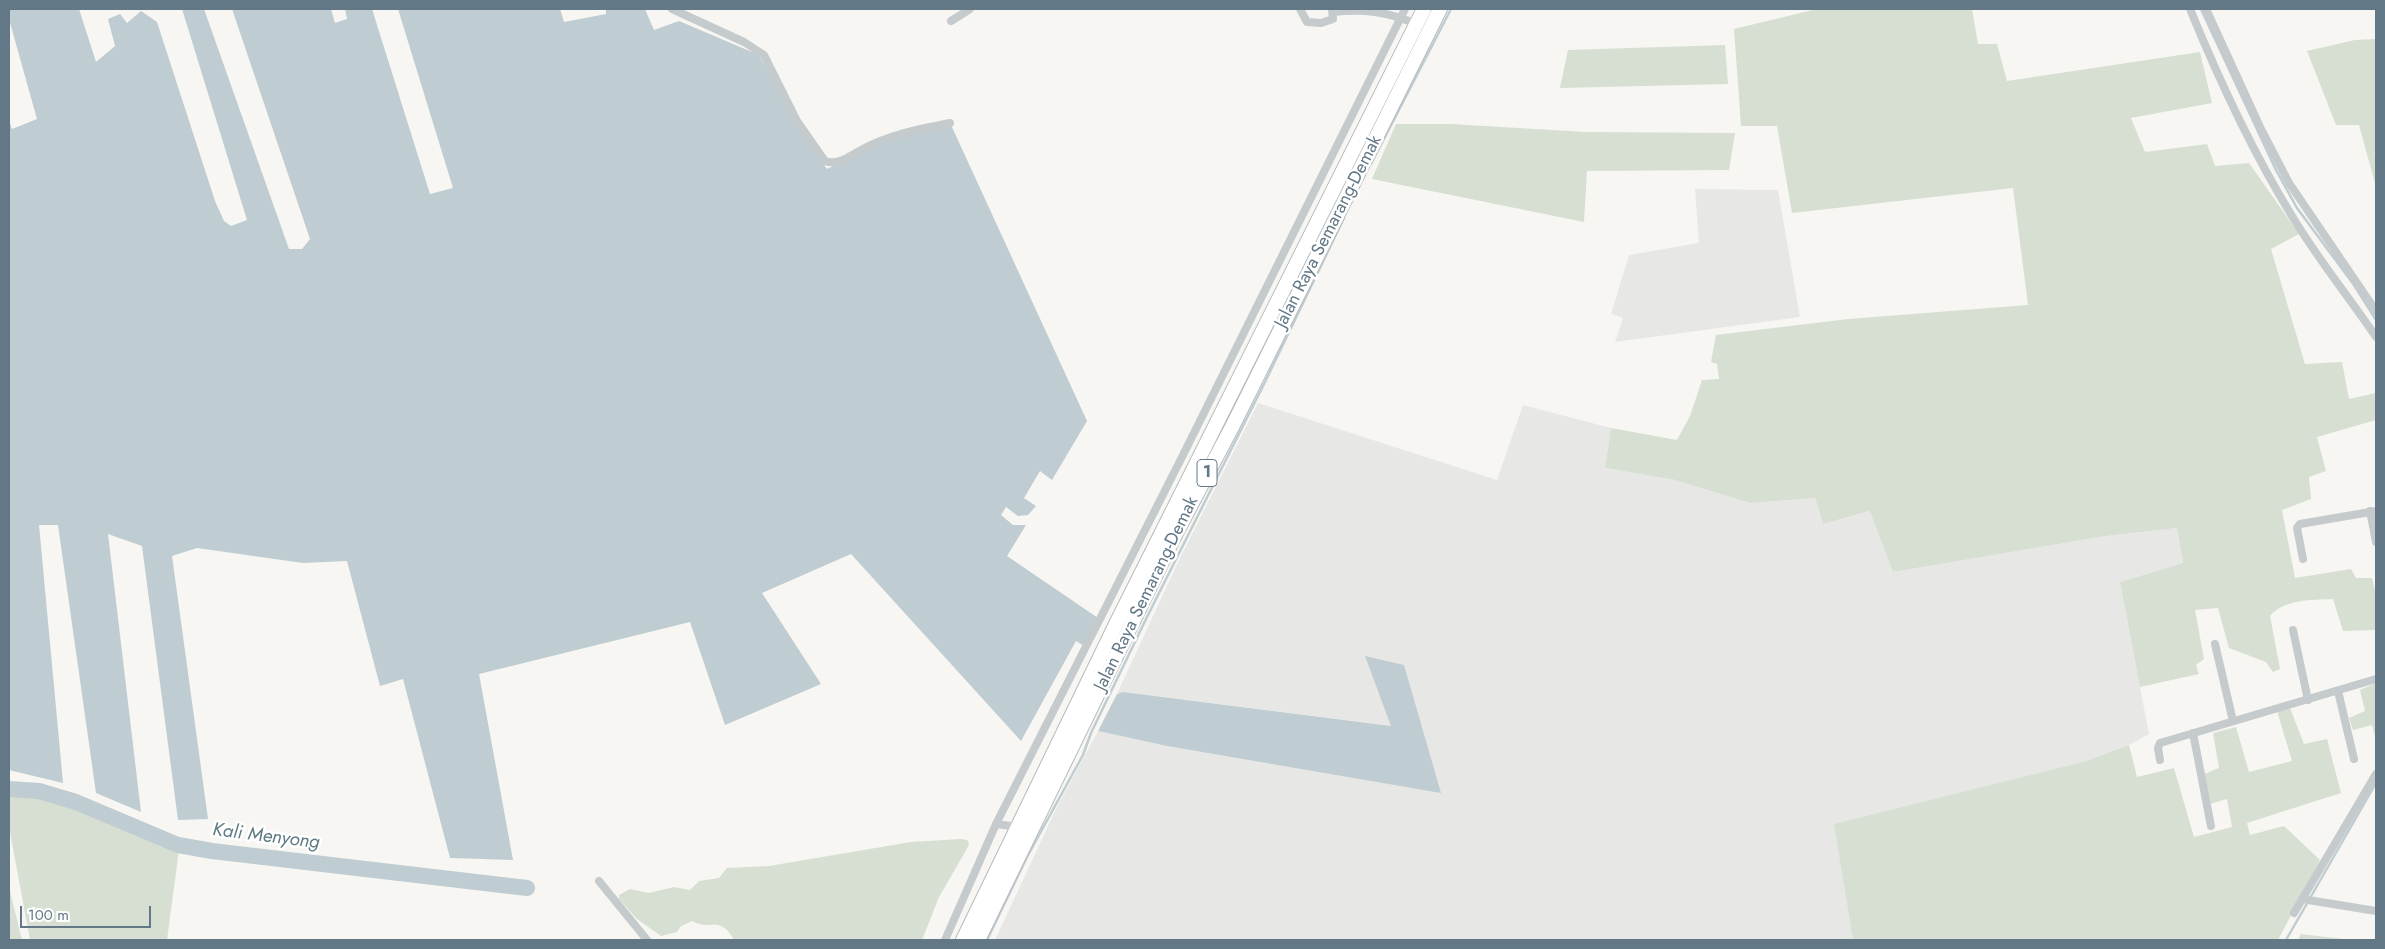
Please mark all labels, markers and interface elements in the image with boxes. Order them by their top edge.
street label: Jalan Raya Semarang-Demak [1271,132,1387,332]
road number: 1 [1197,459,1217,486]
street label: Jalan Raya Semarang-Demak [1090,493,1204,695]
water label: Kali Menyong [211,819,321,855]
scale bar [22,896,154,928]
text: 100 m [28,904,69,926]

